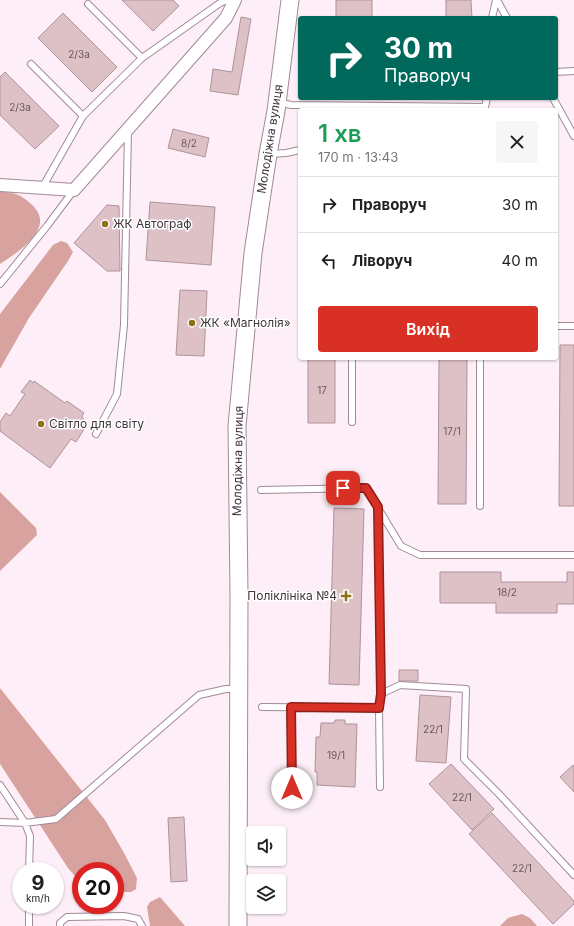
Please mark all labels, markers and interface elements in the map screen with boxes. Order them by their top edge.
text: 30 m [384,31,453,65]
icon: right [318,32,370,84]
house number: 2/3а [68,48,90,60]
text: Праворуч [384,65,471,86]
street label: Молодіжна вулиця [253,83,286,195]
house number: 2/3а [9,101,31,113]
text: 1 хв [318,119,362,148]
button: close [496,121,538,163]
house number: 8/2 [181,137,197,149]
text: 170 m · 13:43 [318,149,398,165]
icon: right [318,194,340,216]
text: Праворуч [352,195,426,214]
text: 30 m [502,195,538,214]
place label: ЖК Автограф [113,216,192,231]
marker: ЖК Автограф [100,219,110,229]
icon: left [318,250,340,272]
text: Ліворуч [352,251,412,270]
text: 40 m [501,251,538,270]
button: Вихід [318,306,538,352]
place label: ЖК «Магнолія» [200,315,291,330]
marker: ЖК «Магнолія» [187,318,197,328]
house number: 17 [317,384,327,396]
street label: Молодіжна вулиця [229,406,246,516]
place label: Світло для світу [49,416,144,431]
marker: Світло для світу [36,419,46,429]
house number: 17/1 [443,425,461,437]
pin [326,471,360,505]
icon: arrive [332,477,354,499]
house number: 18/2 [497,586,517,598]
place label: Поліклініка №4 [247,588,337,603]
marker: Поліклініка №4 [340,590,352,602]
house number: 22/1 [423,723,443,735]
house number: 19/1 [327,749,345,761]
position arrow [271,767,313,809]
house number: 22/1 [452,791,472,803]
map controls [246,826,286,914]
button: sound [246,826,286,866]
speed limit sign: 20 [72,862,124,914]
house number: 22/1 [512,862,532,874]
text: 9 [31,871,44,895]
button: layers [246,874,286,914]
text: km/h [26,892,50,904]

